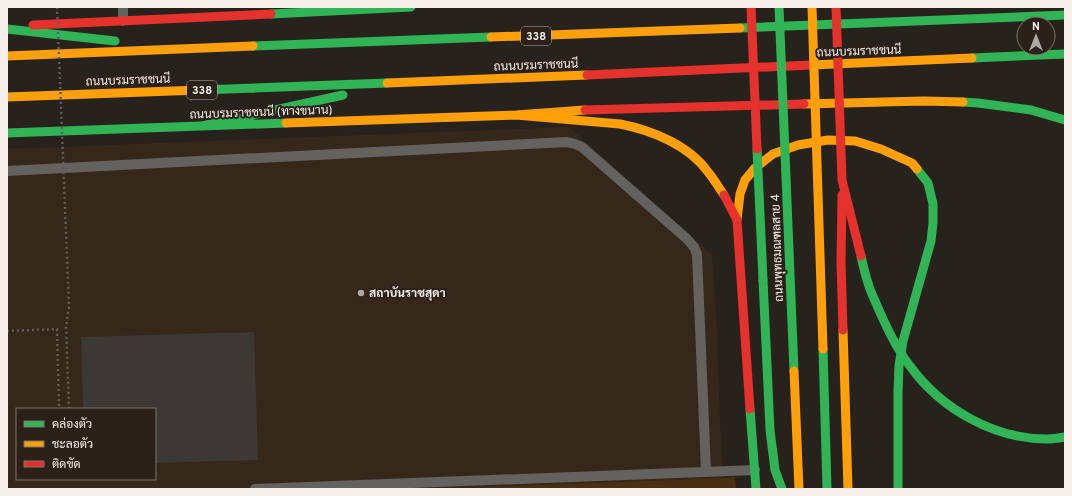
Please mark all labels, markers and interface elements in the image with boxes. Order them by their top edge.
north arrow [1016,16,1056,56]
text: N [1032,20,1040,34]
road number: 338 [521,27,551,45]
street label: ถนนบรมราชชนนี [816,42,902,61]
street label: ถนนบรมราชชนนี [493,56,579,75]
street label: ถนนบรมราชชนนี [85,71,171,90]
road number: 338 [187,81,217,99]
street label: ถนนบรมราชชนนี (ทางขนาน) [189,102,333,123]
street label: ถนนพุทธมณฑลสาย 4 [768,194,788,302]
place label: สถาบันราชสุดา [369,286,446,302]
marker: สถาบันราชสุดา [356,288,366,298]
legend [16,408,156,480]
text: คล่องตัว [52,417,92,433]
text: ชะลอตัว [52,437,93,453]
text: ติดขัด [52,457,81,473]

